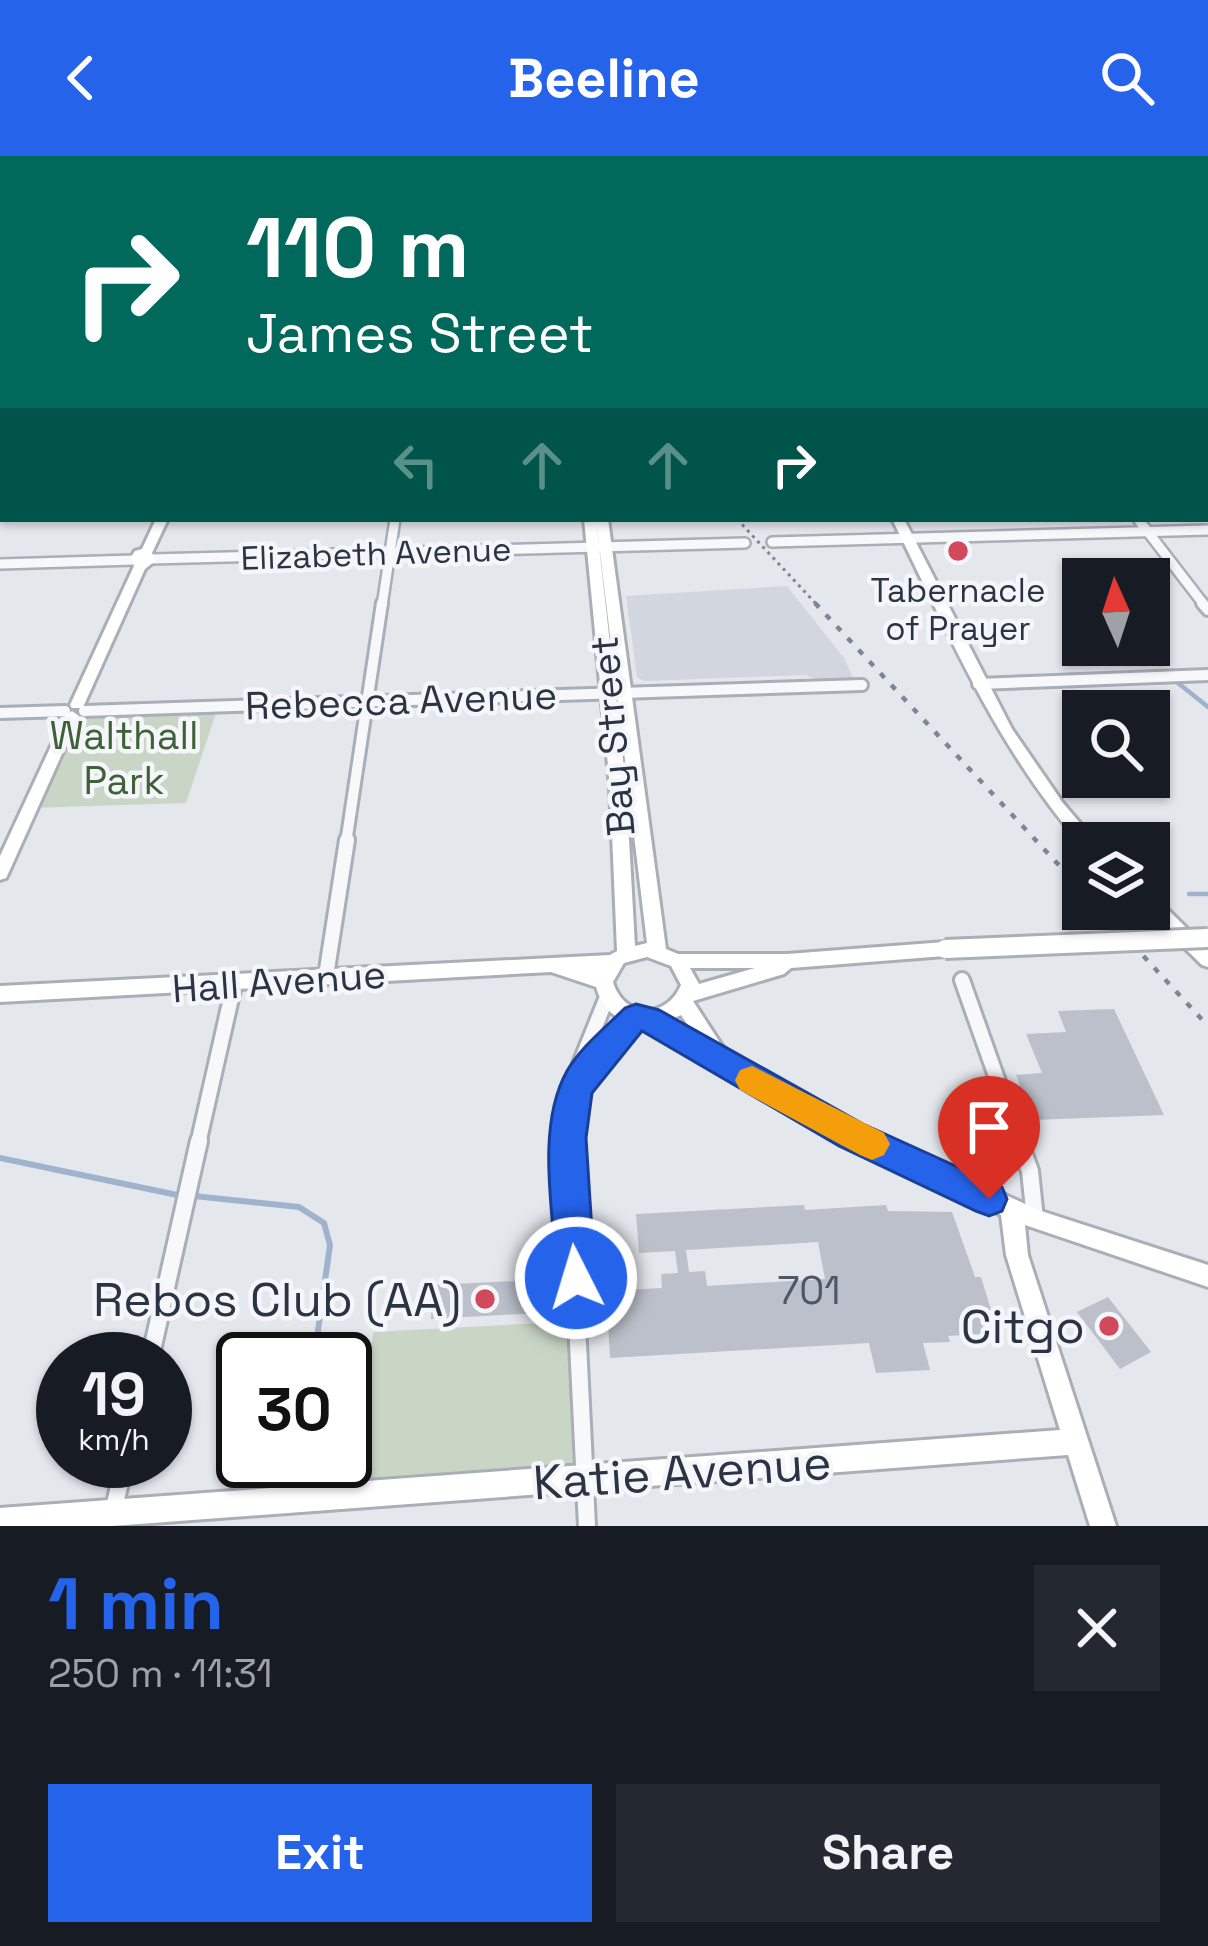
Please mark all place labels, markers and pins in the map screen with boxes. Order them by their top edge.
marker: Tabernacle of Prayer [945,538,971,564]
place label: Tabernacle of Prayer [871,570,1045,650]
pin [938,1076,1040,1199]
place label: Rebos Club (AA) [93,1269,461,1330]
marker: Rebos Club (AA) [472,1286,498,1312]
place label: Citgo [961,1296,1085,1357]
marker: Citgo [1096,1313,1122,1339]

